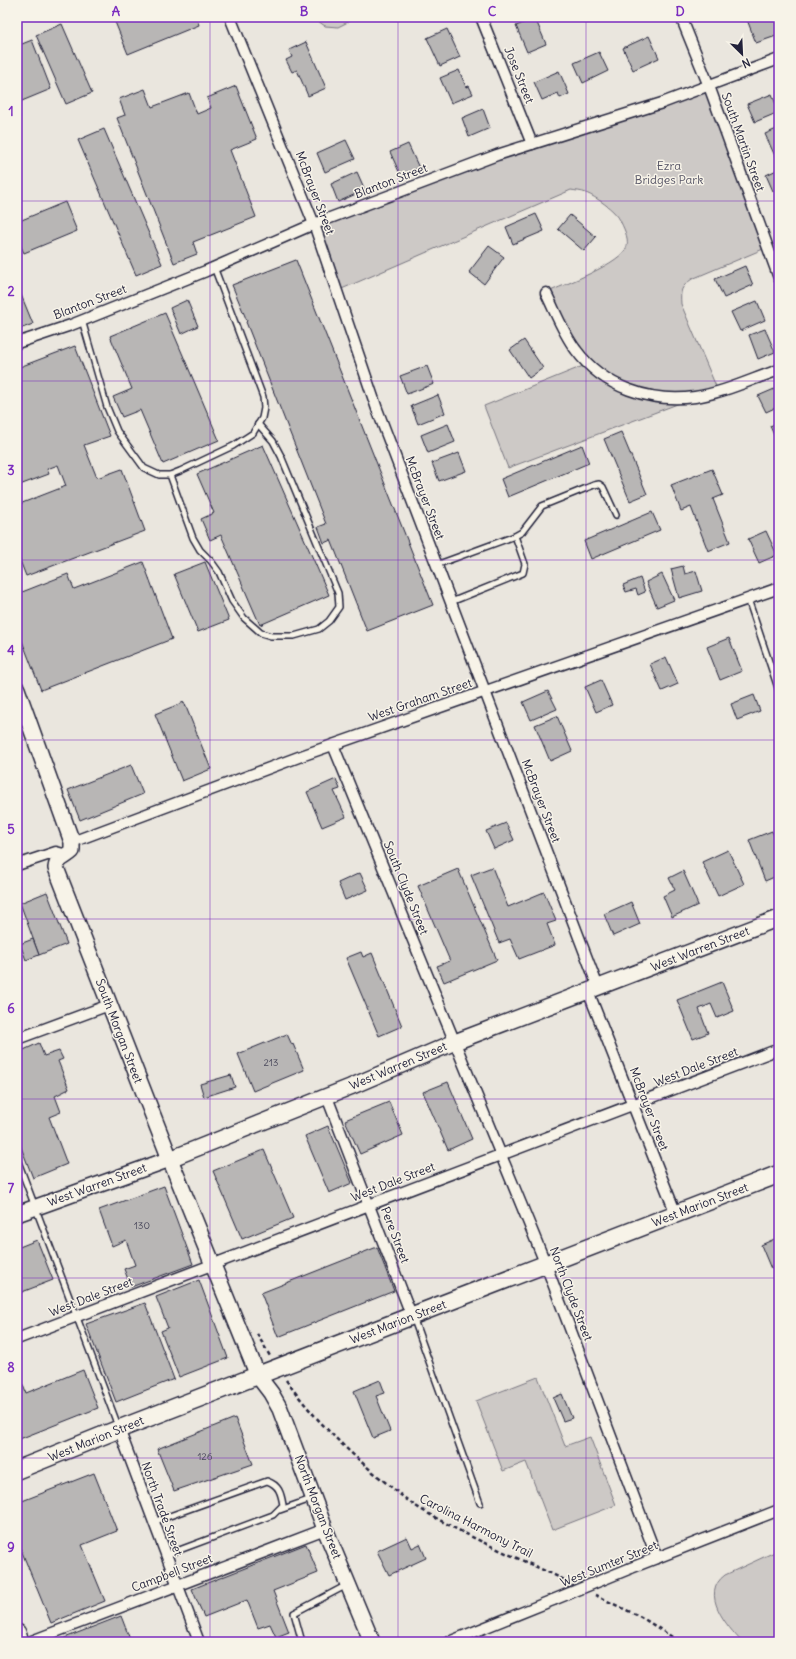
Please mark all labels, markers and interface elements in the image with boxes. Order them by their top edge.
text: A [112,3,121,20]
text: B [300,3,309,20]
text: C [488,3,497,20]
text: D [675,3,685,20]
north arrow [722,34,762,74]
street label: Jose Street [501,44,538,105]
text: N [740,55,752,71]
street label: South Martin Street [719,90,768,193]
text: 1 [8,103,14,120]
street label: McBrayer Street [293,149,338,237]
park label: Ezra Bridges Park [635,158,703,187]
street label: Blanton Street [352,160,429,201]
street label: Blanton Street [51,281,128,322]
text: 2 [7,283,15,300]
street label: McBrayer Street [403,454,448,542]
text: 3 [7,462,15,479]
text: 4 [7,642,15,659]
street label: West Graham Street [366,675,474,724]
street label: McBrayer Street [519,757,564,845]
text: 5 [7,821,15,838]
street label: South Clyde Street [381,839,432,937]
street label: West Warren Street [648,923,751,974]
street label: South Morgan Street [93,976,146,1085]
text: 6 [7,1000,15,1017]
street label: West Warren Street [347,1038,449,1093]
street label: West Dale Street [652,1044,740,1089]
house number: 213 [263,1056,279,1069]
street label: McBrayer Street [627,1065,672,1153]
street label: West Dale Street [349,1159,437,1204]
street label: West Warren Street [45,1160,148,1209]
street label: West Marion Street [650,1179,750,1230]
text: 7 [8,1180,15,1197]
street label: Pere Street [378,1205,413,1265]
house number: 130 [134,1219,150,1232]
street label: North Clyde Street [547,1245,596,1343]
street label: West Dale Street [47,1274,135,1319]
street label: West Marion Street [348,1296,448,1347]
text: 8 [7,1359,15,1376]
street label: West Marion Street [46,1412,146,1465]
house number: 126 [197,1450,213,1463]
street label: North Morgan Street [292,1453,345,1561]
street label: North Trade Street [138,1460,186,1558]
street label: Carolina Harmony Trail [417,1491,535,1561]
street label: West Sumter Street [558,1537,660,1590]
text: 9 [7,1539,15,1556]
street label: Campbell Street [129,1550,214,1595]

